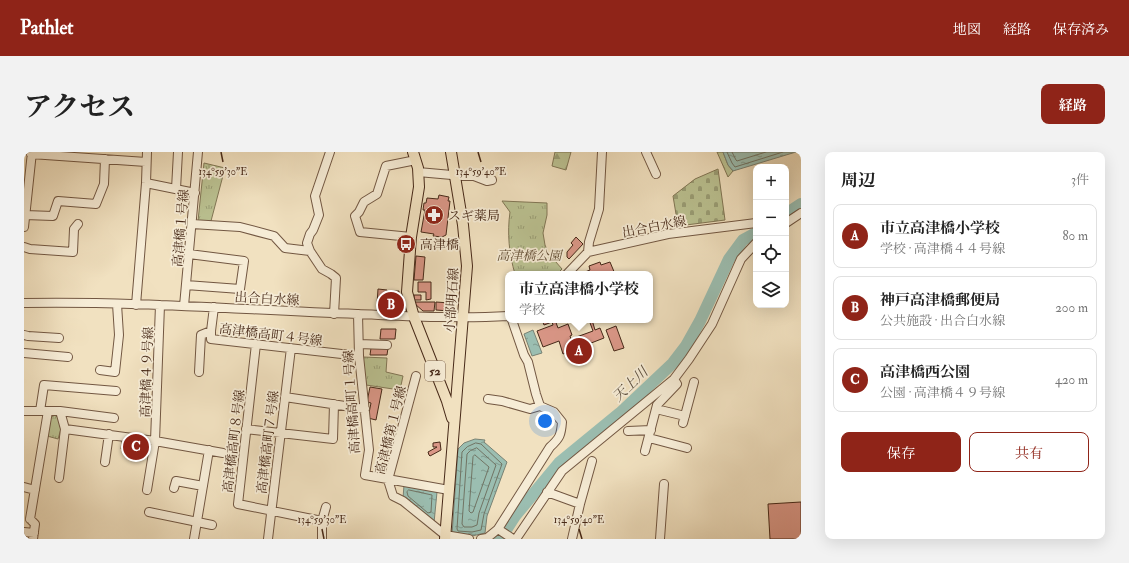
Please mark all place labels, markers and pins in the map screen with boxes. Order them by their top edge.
pharmacy icon: スギ薬局 [423,204,445,226]
place label: スギ薬局 [448,208,500,224]
bus stop icon: 高津橋 [395,233,417,255]
place label: 高津橋 [420,237,459,253]
pin: B [378,290,404,320]
pin: A [566,336,592,366]
pin: C [123,432,149,462]

